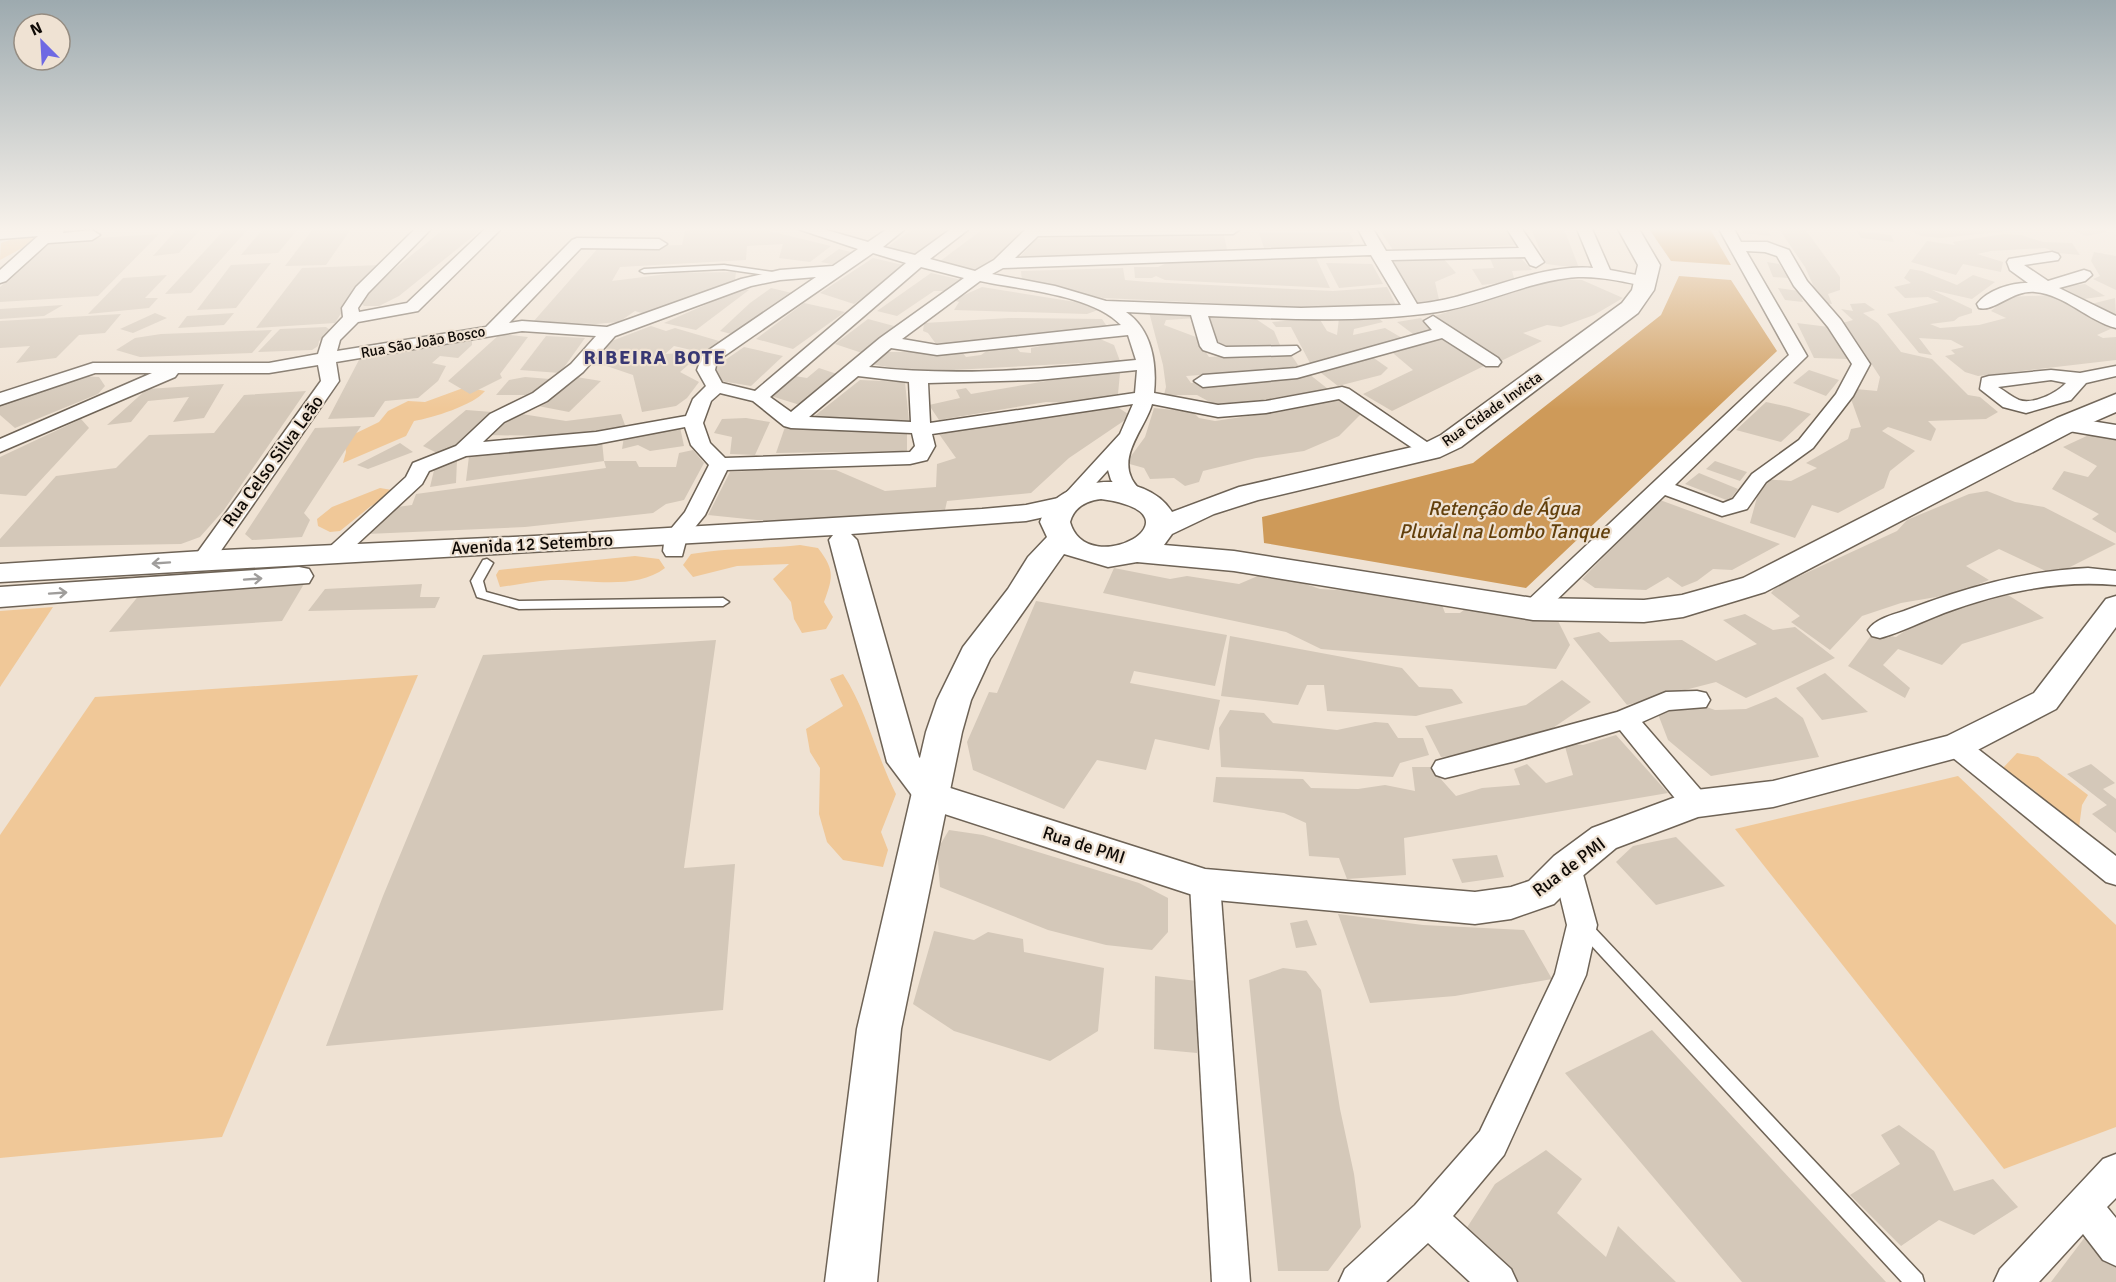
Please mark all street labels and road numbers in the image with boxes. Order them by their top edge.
street label: Rua São João Bosco [359,322,487,362]
street label: Rua Cidade Invicta [1438,368,1546,450]
street label: Rua Celso Silva Leão [218,391,328,531]
street label: Avenida 12 Setembro [451,529,613,559]
street label: Rua de PMI [1040,821,1128,869]
street label: Rua de PMI [1528,832,1610,902]

